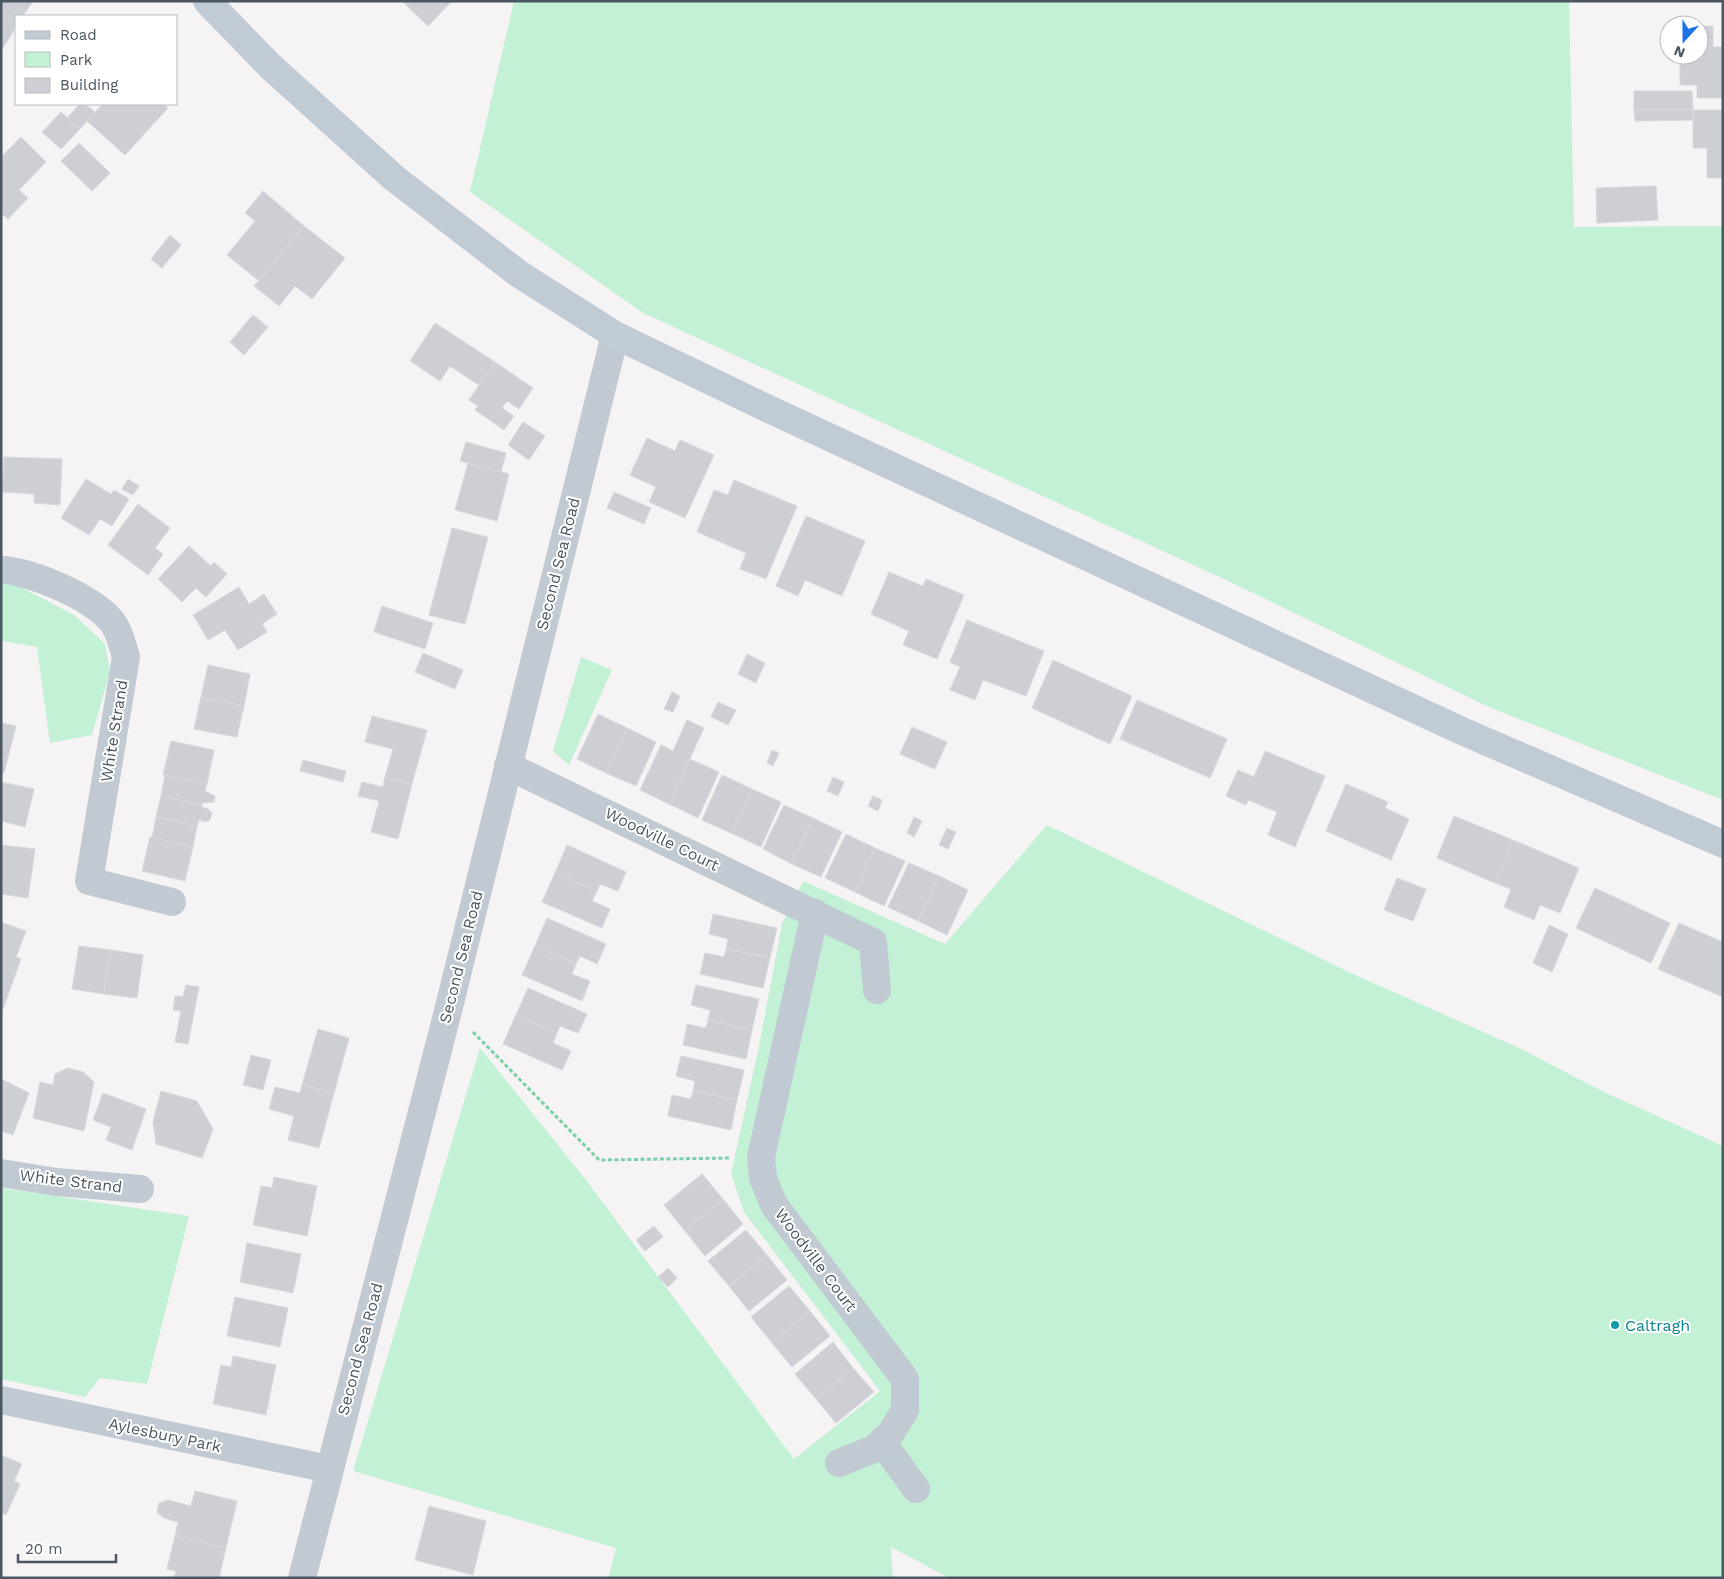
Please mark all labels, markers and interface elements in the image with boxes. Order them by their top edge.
legend [15,15,178,105]
north arrow [1659,15,1709,65]
text: Road [60,26,97,44]
text: N [1672,43,1687,61]
text: Park [60,51,93,69]
text: Building [60,76,118,94]
street label: Second Sea Road [532,496,584,632]
street label: White Strand [97,679,131,783]
street label: Woodville Court [602,803,722,875]
street label: Second Sea Road [435,889,487,1025]
street label: White Strand [19,1165,123,1197]
street label: Woodville Court [771,1205,861,1316]
street label: Second Sea Road [333,1281,387,1417]
place label: Caltragh [1625,1316,1690,1335]
marker: Caltragh [1609,1319,1621,1331]
street label: Aylesbury Park [107,1414,223,1456]
scale bar [18,1532,115,1564]
text: 20 m [25,1540,63,1558]

